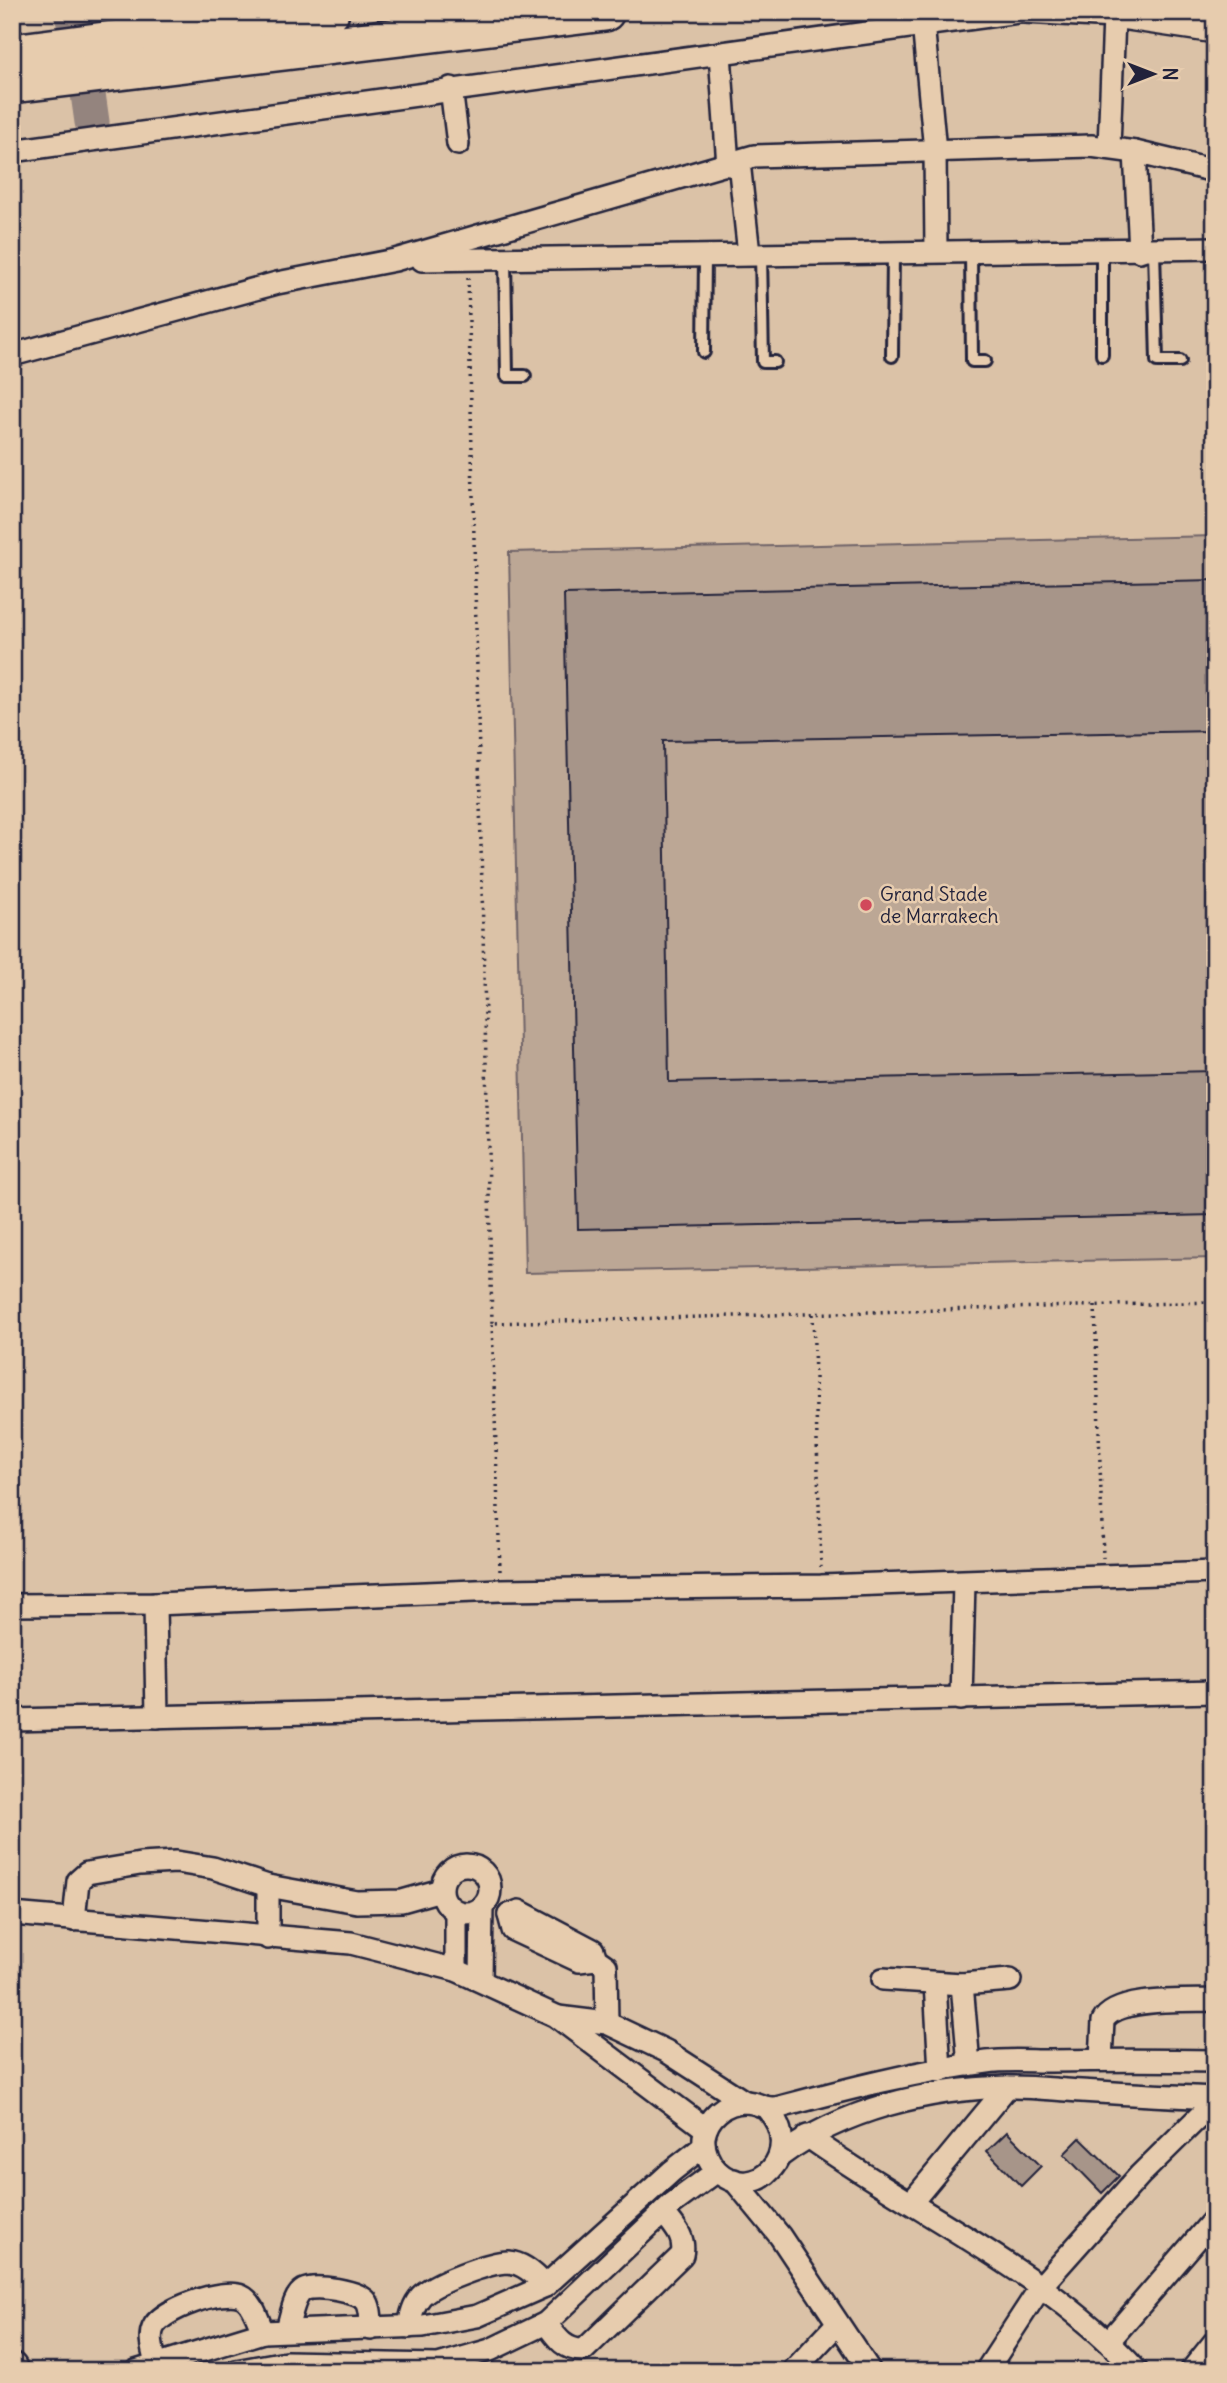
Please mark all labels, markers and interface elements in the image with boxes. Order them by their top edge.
north arrow [1118,38,1188,108]
text: N [1158,67,1182,81]
place label: Grand Stade de Marrakech [880,882,999,928]
marker: Grand Stade de Marrakech [858,897,874,913]

